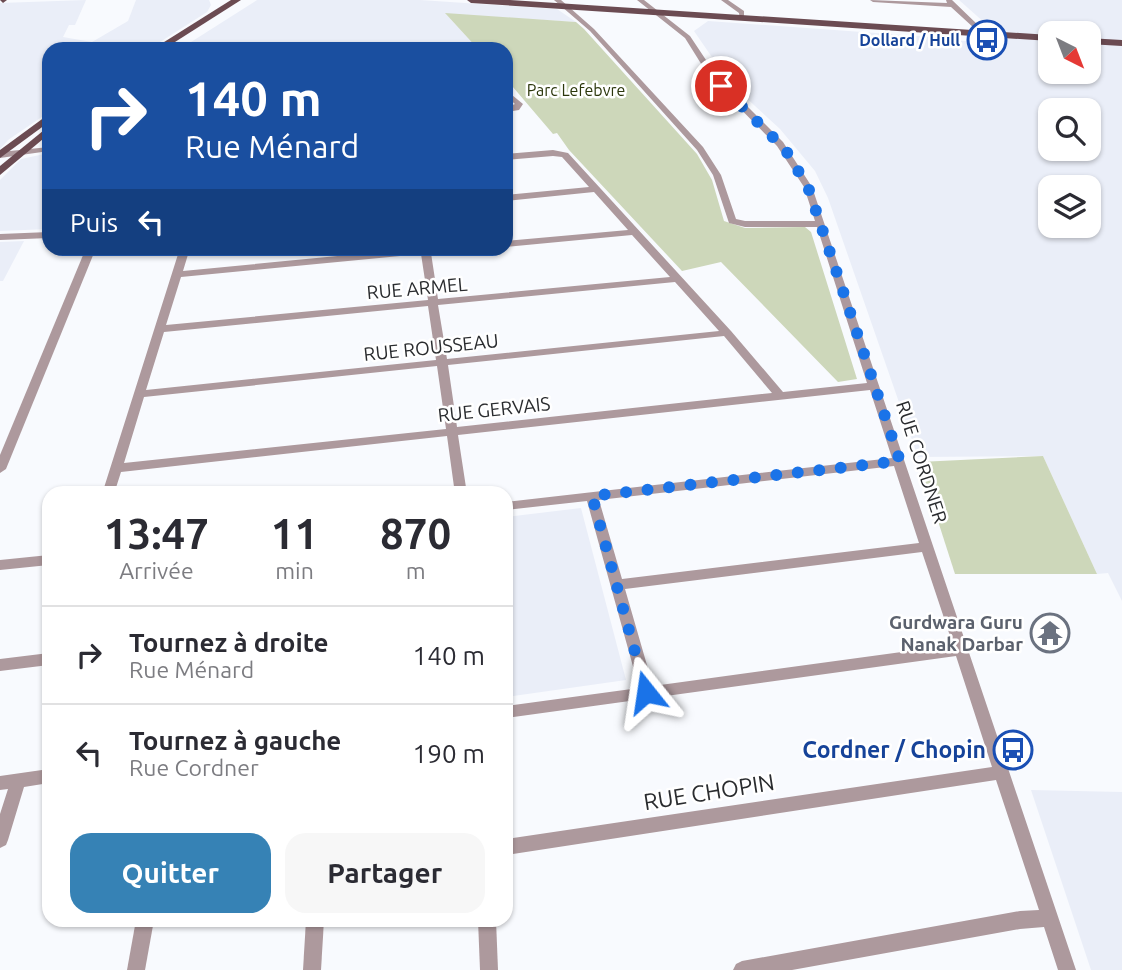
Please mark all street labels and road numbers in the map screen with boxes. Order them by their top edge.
street label: RUE ARMEL [366,273,469,303]
street label: RUE ROUSSEAU [362,329,500,365]
street label: RUE GERVAIS [437,392,551,426]
street label: RUE CORDNER [892,398,952,526]
street label: RUE CHOPIN [642,769,776,814]

